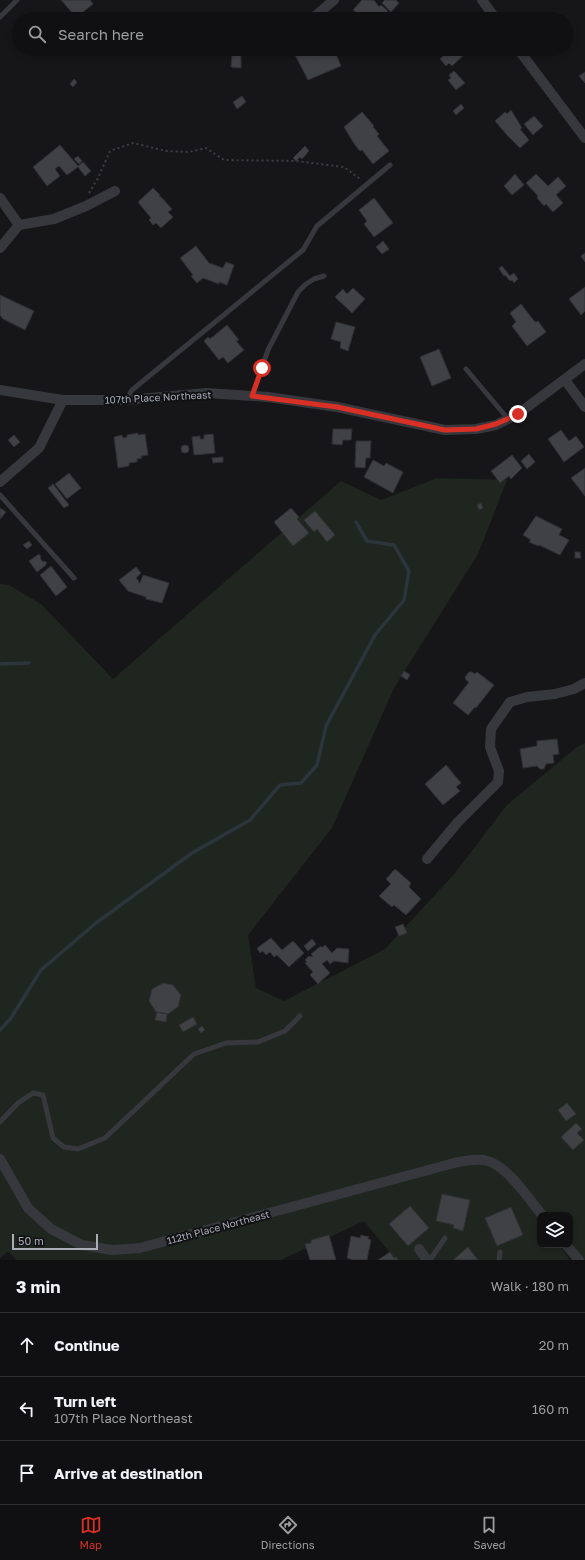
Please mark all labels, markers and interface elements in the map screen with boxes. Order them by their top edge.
search box [12,12,573,56]
icon: search [26,23,48,45]
text: Search here [58,25,144,43]
route start [253,359,271,377]
street label: 107th Place Northeast [104,388,212,406]
route end [509,405,527,423]
street label: 112th Place Northeast [165,1207,271,1247]
map controls [537,1212,573,1248]
button: layers [537,1212,573,1248]
scale bar [12,1232,98,1251]
text: 50 m [18,1234,44,1247]
text: 3 min [16,1276,60,1297]
text: Walk · 180 m [491,1278,569,1294]
icon: ahead [16,1334,38,1356]
text: Continue [54,1336,120,1354]
text: 20 m [539,1337,569,1353]
text: Turn left [54,1392,116,1410]
icon: left [16,1398,38,1420]
text: 160 m [532,1401,569,1417]
text: 107th Place Northeast [54,1410,193,1426]
icon: arrive [16,1462,38,1484]
text: Arrive at destination [54,1464,203,1482]
tab: Map [79,1514,102,1551]
tab: Directions [261,1514,315,1551]
tab: Saved [473,1514,506,1551]

